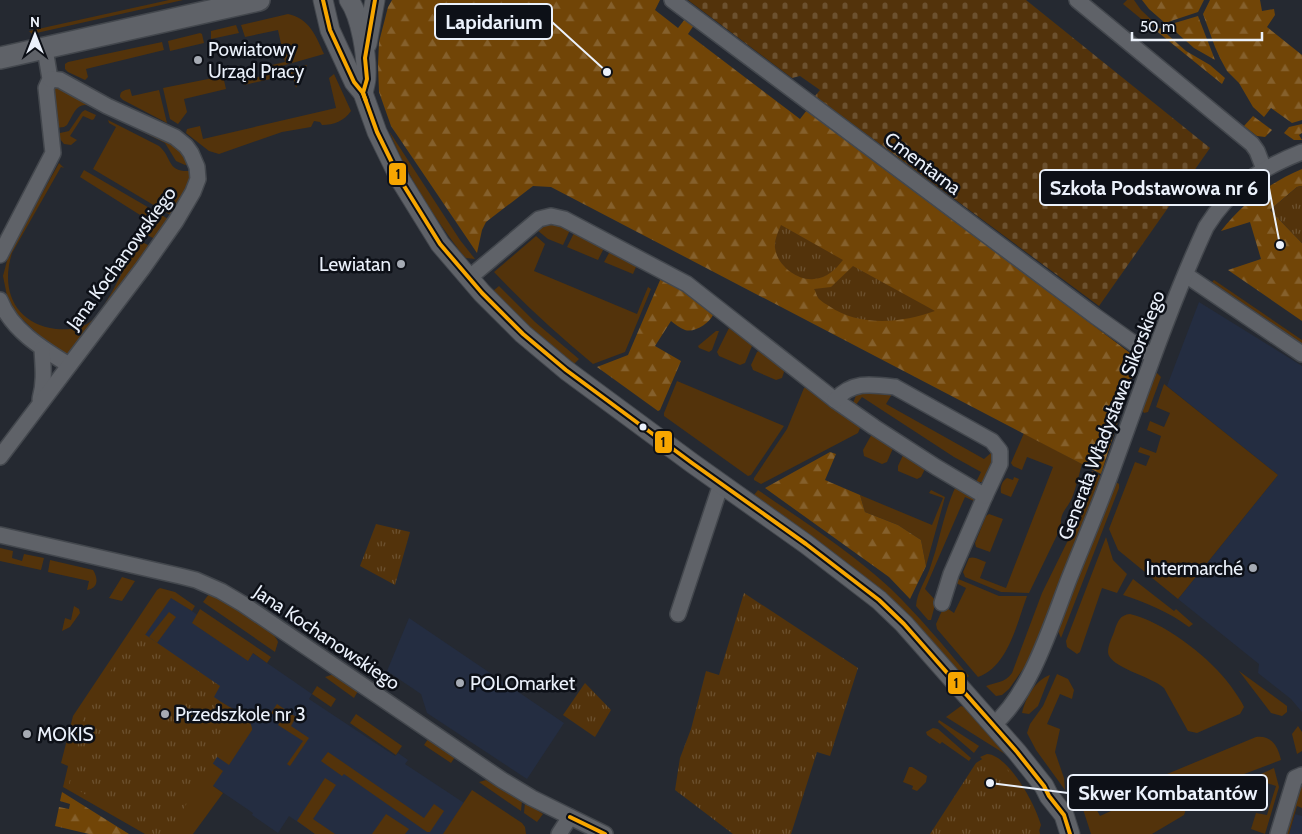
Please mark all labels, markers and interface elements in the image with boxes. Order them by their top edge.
callout: Lapidarium [435,4,552,39]
north arrow [10,10,60,60]
text: Lapidarium [445,10,543,34]
scale bar [1132,10,1262,42]
text: N [30,13,40,31]
text: 50 m [1140,18,1175,36]
place label: Powiatowy Urząd Pracy [208,38,305,83]
marker: Powiatowy Urząd Pracy [192,54,204,66]
street label: Cmentarna [880,127,965,200]
line badge: 1 [388,162,407,186]
text: 1 [395,165,401,183]
callout: Szkoła Podstawowa nr 6 [1040,170,1269,205]
text: Szkoła Podstawowa nr 6 [1050,176,1258,200]
street label: Jana Kochanowskiego [61,182,181,335]
place label: Lewiatan [319,253,391,276]
marker: Lewiatan [395,258,407,270]
street label: Generała Władysława Sikorskiego [1053,287,1170,543]
unlabelled marker [638,422,648,432]
line badge: 1 [654,430,673,454]
text: 1 [660,433,666,451]
place label: Intermarché [1146,557,1243,580]
marker: Intermarché [1247,562,1259,574]
street label: Jana Kochanowskiego [248,579,404,695]
line badge: 1 [947,671,966,695]
place label: POLOmarket [470,672,576,695]
text: 1 [953,674,959,692]
marker: POLOmarket [454,677,466,689]
place label: Przedszkole nr 3 [175,703,306,726]
marker: Przedszkole nr 3 [159,708,171,720]
place label: MOKIS [37,723,94,746]
marker: MOKIS [21,728,33,740]
callout: Skwer Kombatantów [1068,775,1267,810]
text: Skwer Kombatantów [1078,781,1258,805]

